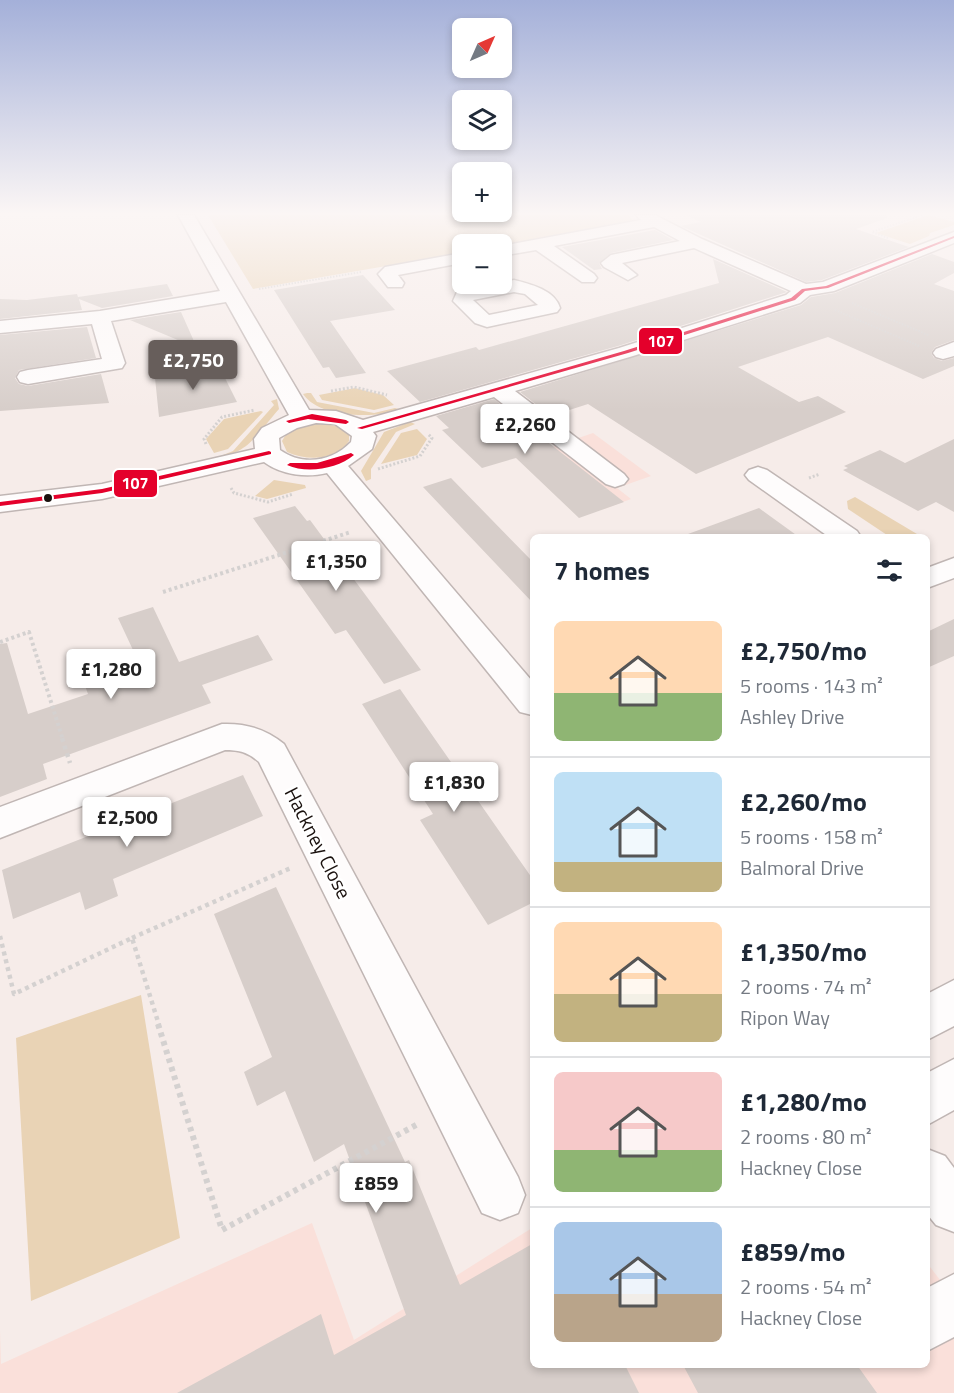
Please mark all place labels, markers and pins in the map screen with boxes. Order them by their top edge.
pin: £2,750 [144,340,242,391]
pin: £2,260 [476,404,574,455]
unlabelled marker [42,492,54,504]
pin: £1,350 [287,541,385,592]
pin: £1,280 [62,649,160,700]
pin: £1,830 [405,762,503,813]
pin: £2,500 [78,797,176,848]
pin: £859 [340,1163,412,1214]

